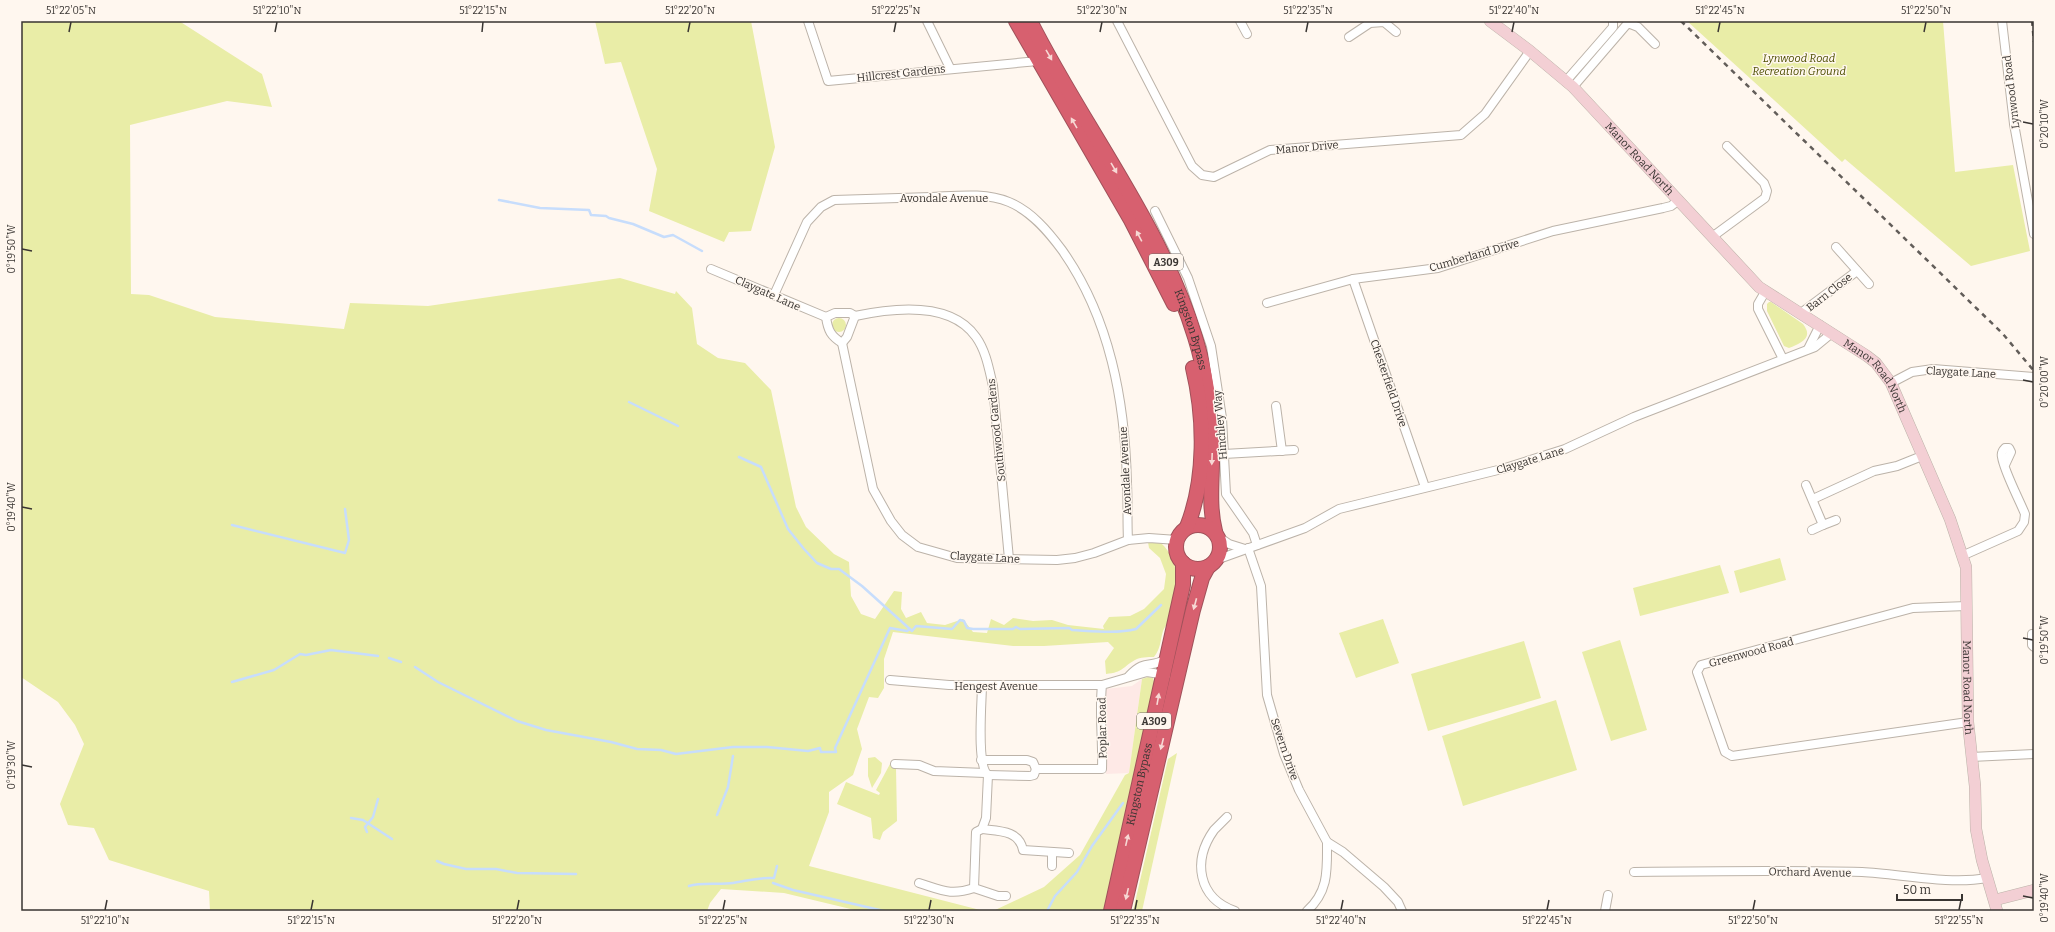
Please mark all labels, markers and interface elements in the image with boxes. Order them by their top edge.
text: 51°22'05"N [46,5,96,17]
text: 51°22'10"N [253,5,301,17]
text: 51°22'15"N [459,5,507,17]
text: 51°22'20"N [665,5,715,17]
text: 51°22'25"N [871,5,921,17]
text: 51°22'30"N [1077,5,1127,17]
text: 51°22'35"N [1283,5,1333,17]
text: 51°22'40"N [1489,5,1539,17]
text: 51°22'45"N [1695,5,1745,17]
text: 51°22'50"N [1901,5,1951,17]
one-way arrow [1045,49,1052,61]
park label: Lynwood Road Recreation Ground [1752,52,1846,78]
street label: Lynwood Road [2000,54,2022,129]
street label: Hillcrest Gardens [856,62,946,85]
text: 0°20'10"W [2039,99,2051,149]
one-way arrow [1071,117,1078,129]
street label: Manor Road North [1602,120,1676,198]
street label: Manor Drive [1275,138,1339,157]
one-way arrow [1110,162,1117,174]
street label: Avondale Avenue [900,192,988,205]
text: 0°19'50"W [6,224,18,273]
one-way arrow [1136,230,1143,241]
street label: Cumberland Drive [1428,236,1521,275]
road number: A309 [1149,254,1183,270]
street label: Barn Close [1804,271,1855,314]
street label: Claygate Lane [733,273,802,314]
street label: Kingston Bypass [1171,287,1209,371]
street label: Manor Road North [1841,337,1909,415]
street label: Chesterfield Drive [1367,338,1410,429]
text: 0°20'00"W [2039,355,2051,408]
street label: Claygate Lane [1926,364,1996,381]
street label: Southwood Gardens [985,378,1008,482]
street label: Hinchley Way [1211,389,1230,460]
street label: Avondale Avenue [1117,426,1134,516]
street label: Claygate Lane [1495,444,1566,477]
one-way arrow [1208,453,1215,465]
text: 0°19'40"W [6,482,18,532]
street label: Claygate Lane [950,549,1020,566]
one-way arrow [1192,598,1198,610]
text: 0°19'50"W [2039,615,2051,664]
street label: Greenwood Road [1707,635,1795,670]
street label: Manor Road North [1960,640,1975,736]
street label: Hengest Avenue [954,680,1038,693]
one-way arrow [1155,693,1161,705]
street label: Poplar Road [1095,697,1110,759]
road number: A309 [1137,713,1171,729]
street label: Severn Drive [1268,716,1301,782]
one-way arrow [1159,738,1165,750]
text: 0°19'30"W [6,740,18,790]
street label: Kingston Bypass [1124,742,1155,827]
one-way arrow [1125,834,1131,846]
street label: Orchard Avenue [1768,865,1852,880]
text: 0°19'40"W [2039,873,2051,923]
scale bar [1897,876,1962,902]
text: 50 m [1903,883,1932,897]
one-way arrow [1123,888,1129,900]
text: 51°22'10"N [81,915,129,927]
text: 51°22'15"N [287,915,335,927]
text: 51°22'20"N [492,915,542,927]
text: 51°22'25"N [698,915,748,927]
text: 51°22'30"N [904,915,954,927]
text: 51°22'35"N [1110,915,1160,927]
text: 51°22'40"N [1316,915,1366,927]
text: 51°22'45"N [1522,915,1572,927]
text: 51°22'50"N [1728,915,1778,927]
text: 51°22'55"N [1935,915,1984,927]

